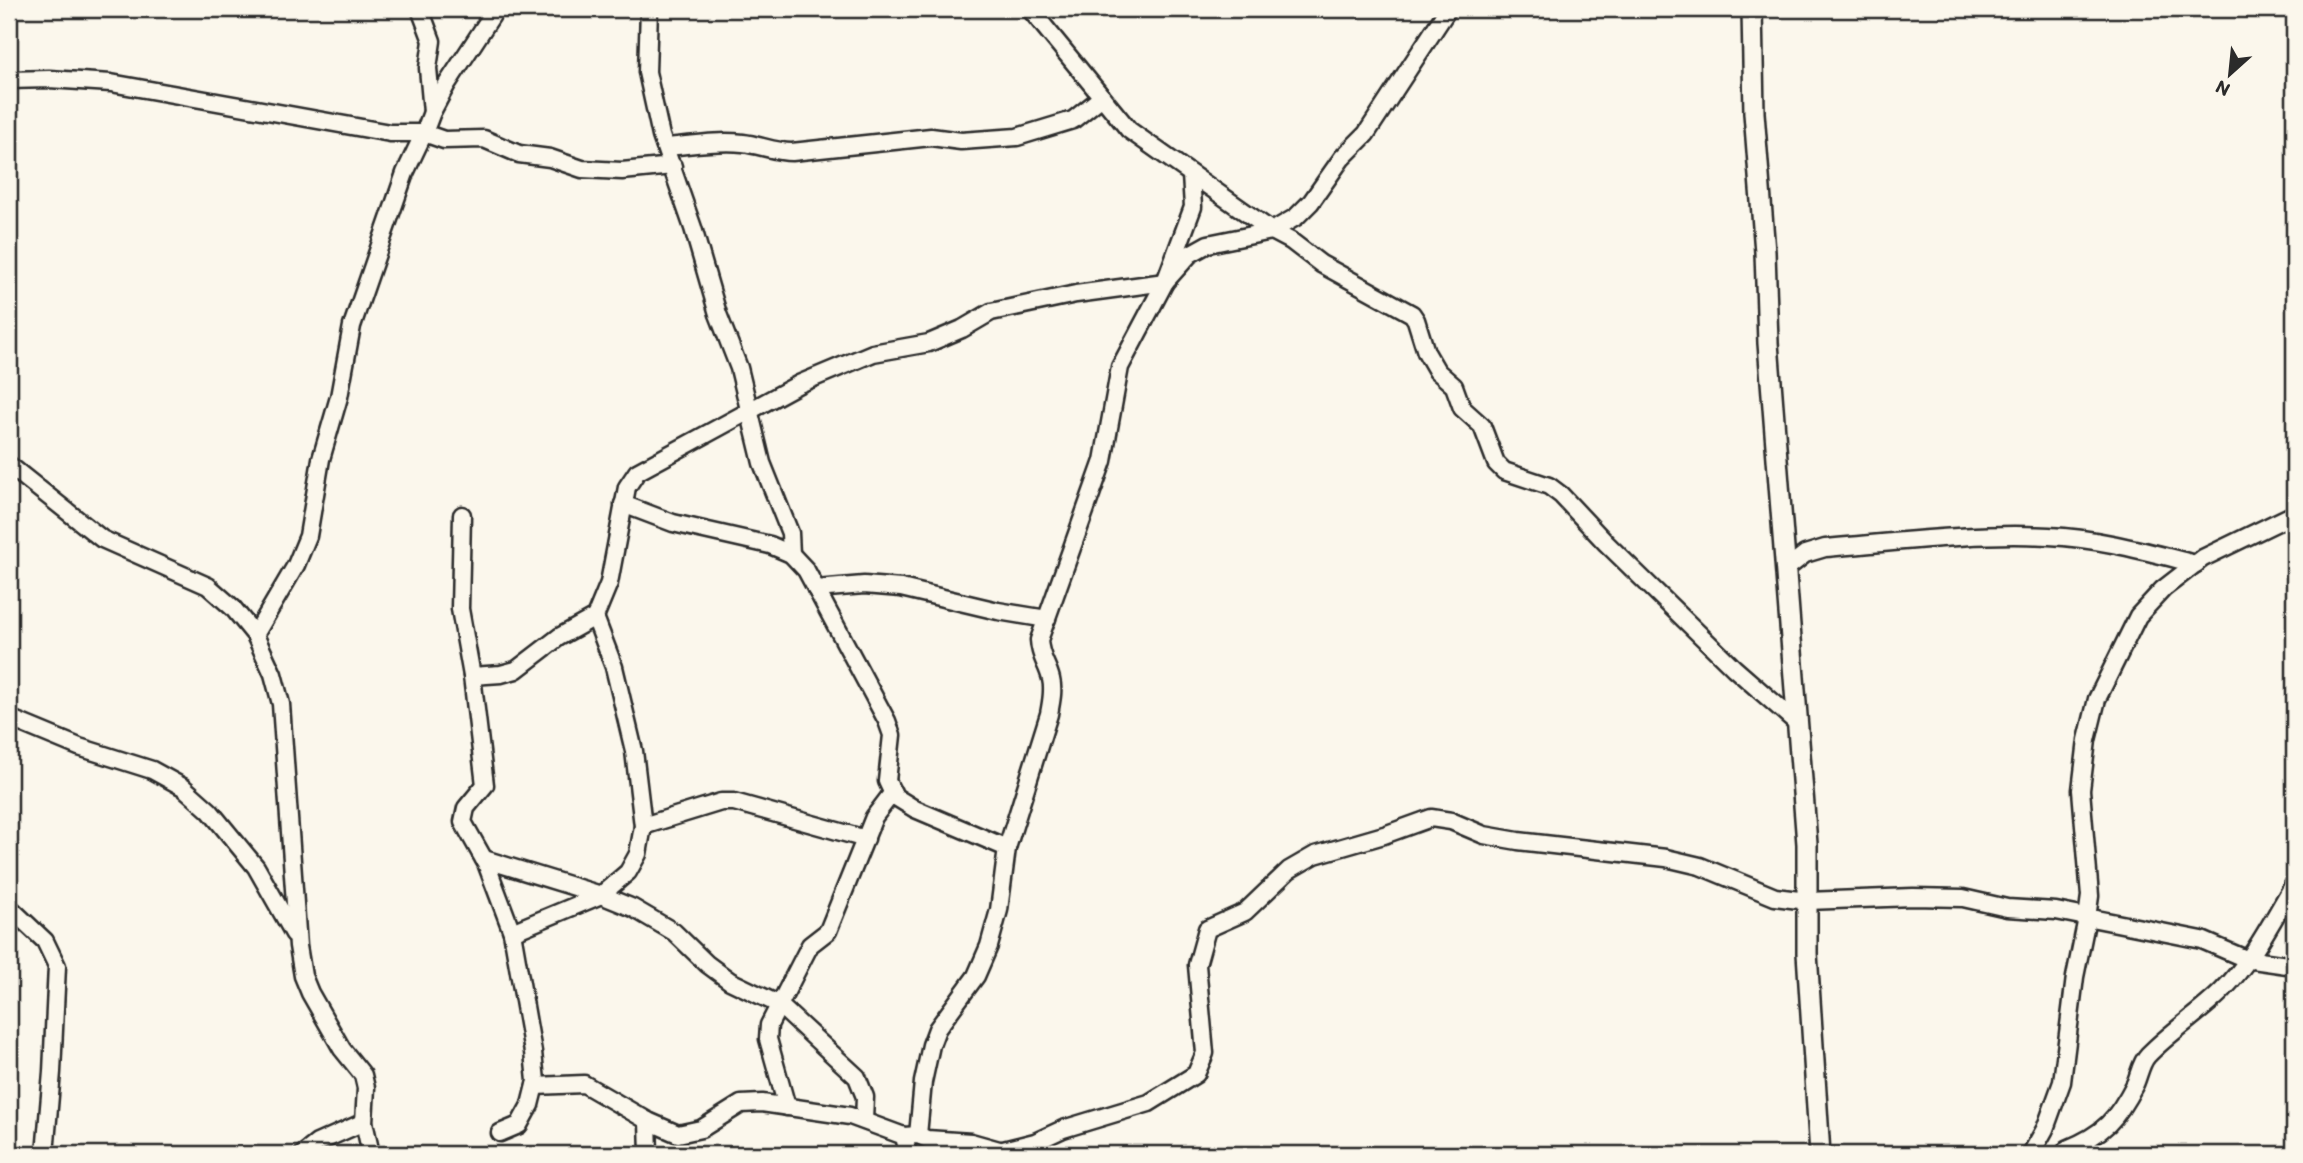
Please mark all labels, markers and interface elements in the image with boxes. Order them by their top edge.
north arrow [2194,38,2264,108]
text: N [2212,76,2233,102]

